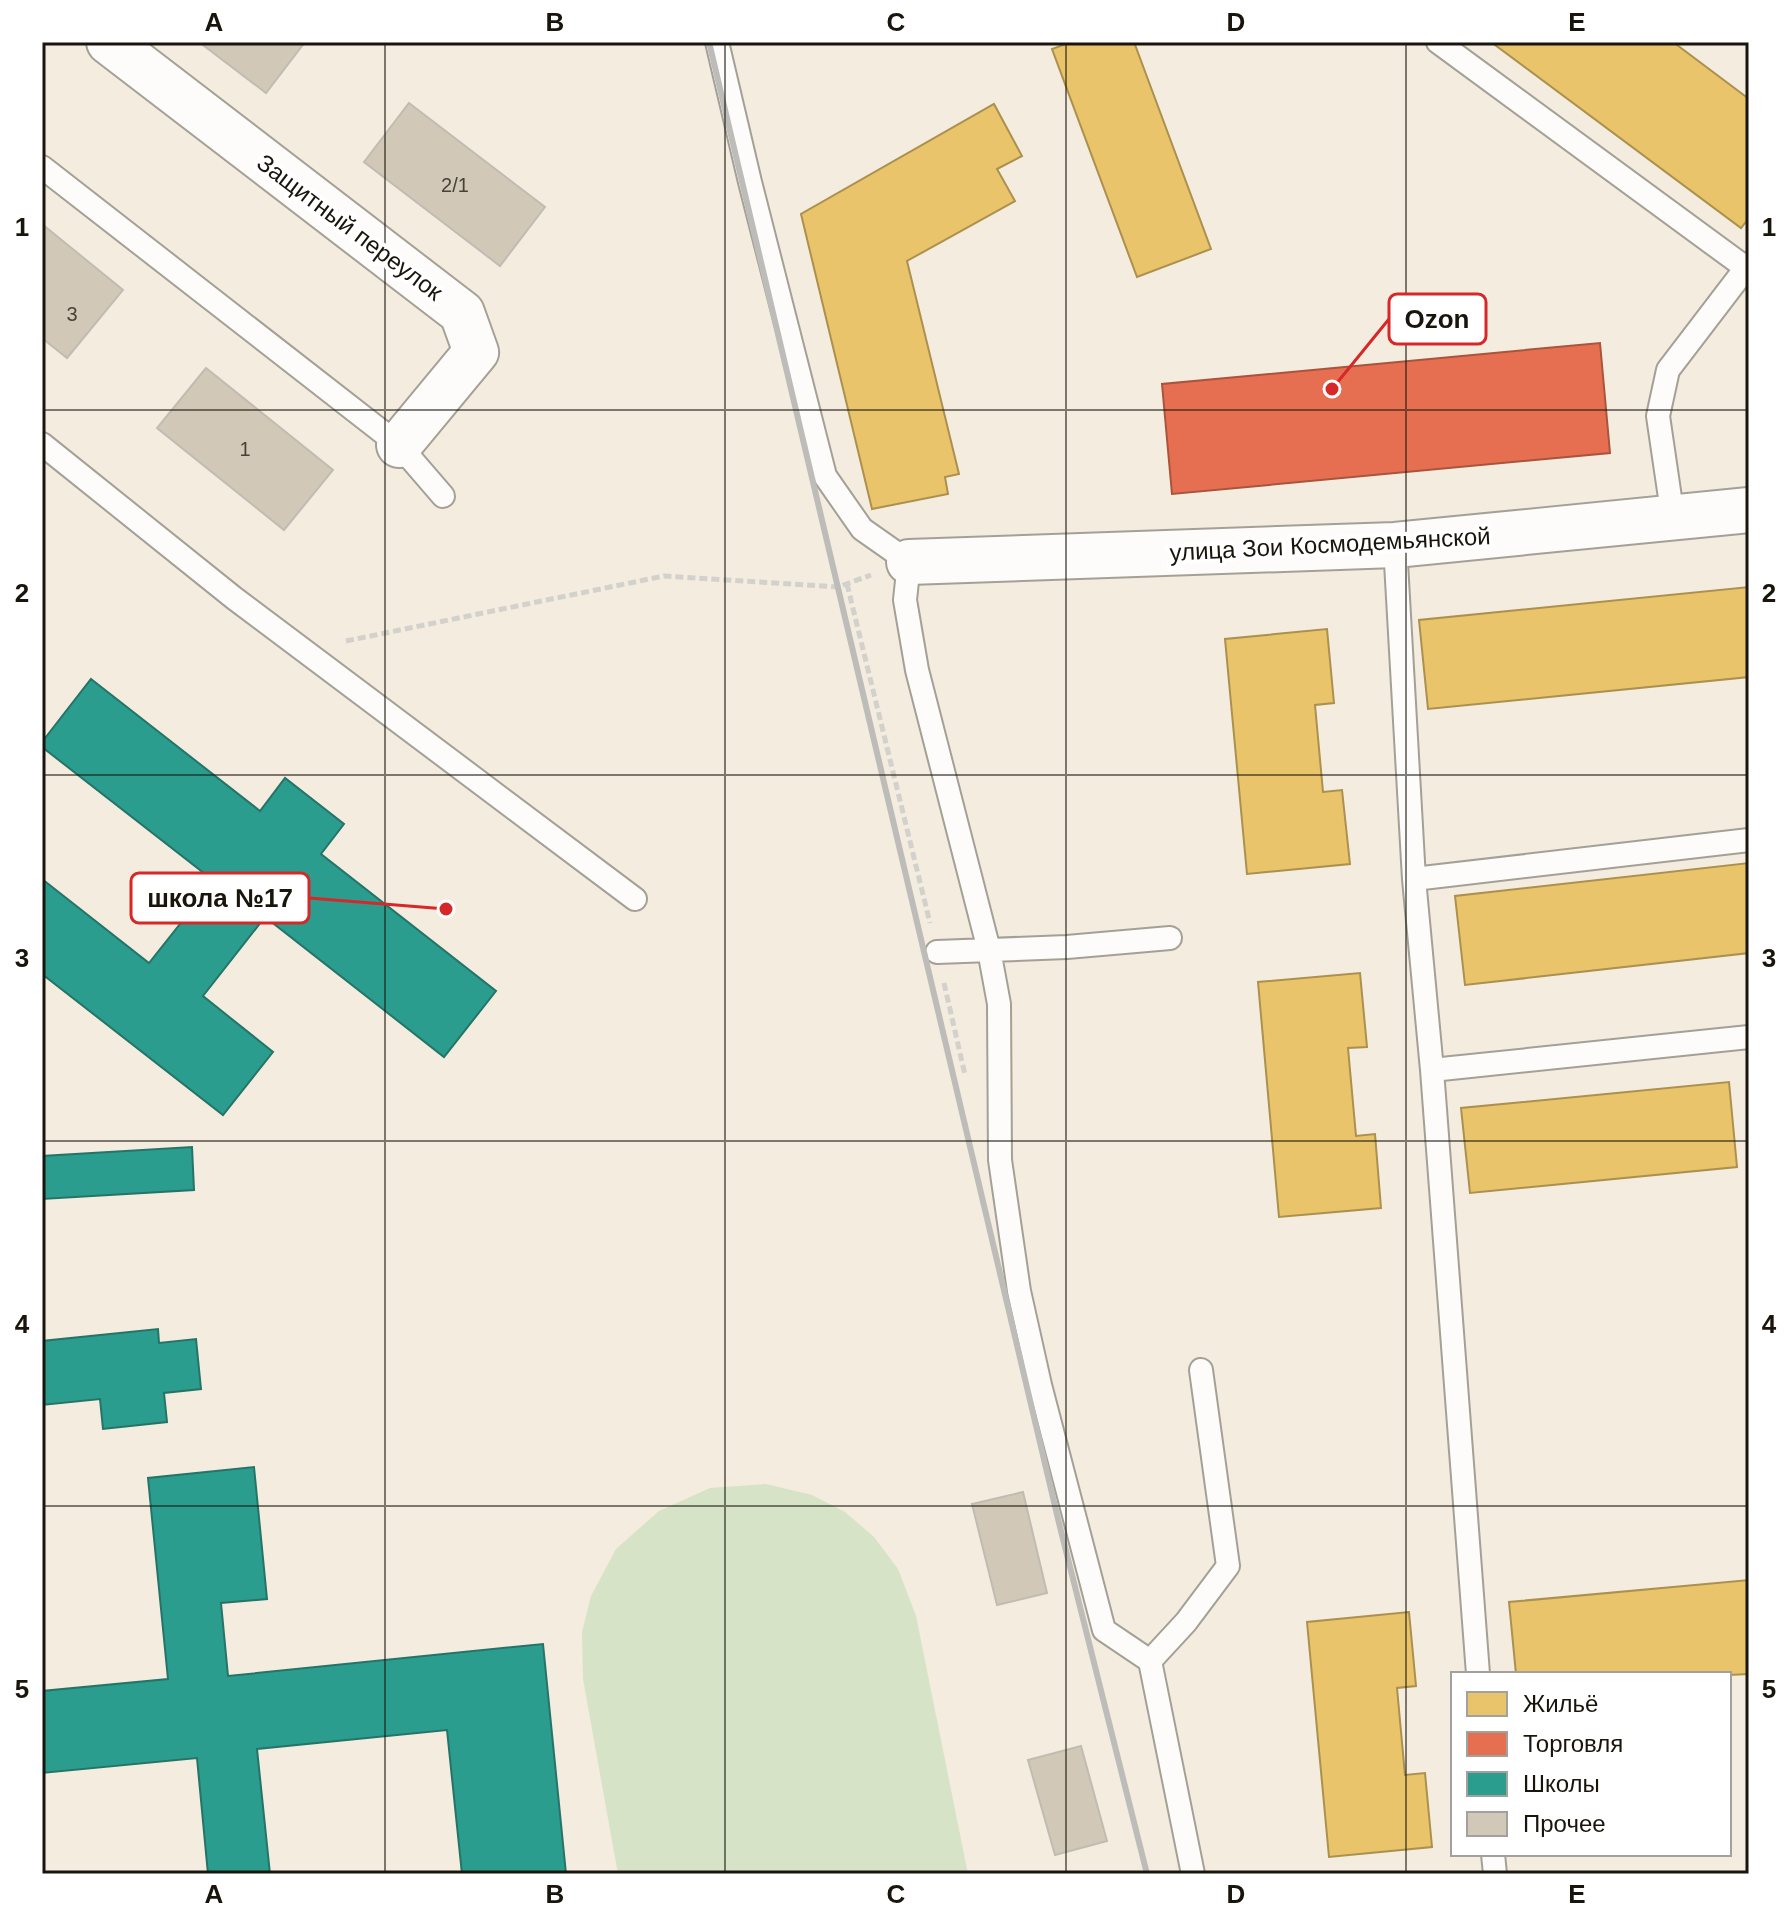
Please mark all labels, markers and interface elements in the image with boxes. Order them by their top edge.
text: A [205,7,224,37]
text: B [546,7,564,37]
text: C [887,7,906,37]
text: D [1227,7,1245,37]
text: E [1568,7,1586,37]
street label: Защитный переулок [252,149,448,306]
house number: 2/1 [441,174,469,196]
text: 1 [15,212,29,242]
text: 1 [1762,212,1776,242]
callout: Ozon [1389,294,1486,344]
house number: 3 [66,303,78,325]
text: Ozon [1405,304,1470,334]
house number: 1 [239,438,251,460]
street label: улица Зои Космодемьянской [1169,522,1491,566]
text: 2 [15,578,29,608]
text: 2 [1762,578,1776,608]
callout: школа №17 [131,873,309,923]
text: школа №17 [147,883,293,913]
text: 3 [15,943,29,973]
text: 3 [1762,943,1776,973]
text: 4 [15,1309,30,1339]
text: 4 [1762,1309,1777,1339]
legend [1451,1672,1731,1856]
text: 5 [15,1674,29,1704]
text: 5 [1762,1674,1776,1704]
text: Жильё [1523,1690,1598,1717]
text: Торговля [1523,1730,1623,1757]
text: Школы [1523,1770,1600,1797]
text: Прочее [1523,1810,1606,1837]
text: A [205,1879,224,1909]
text: B [546,1879,564,1909]
text: C [887,1879,906,1909]
text: D [1227,1879,1245,1909]
text: E [1568,1879,1586,1909]

